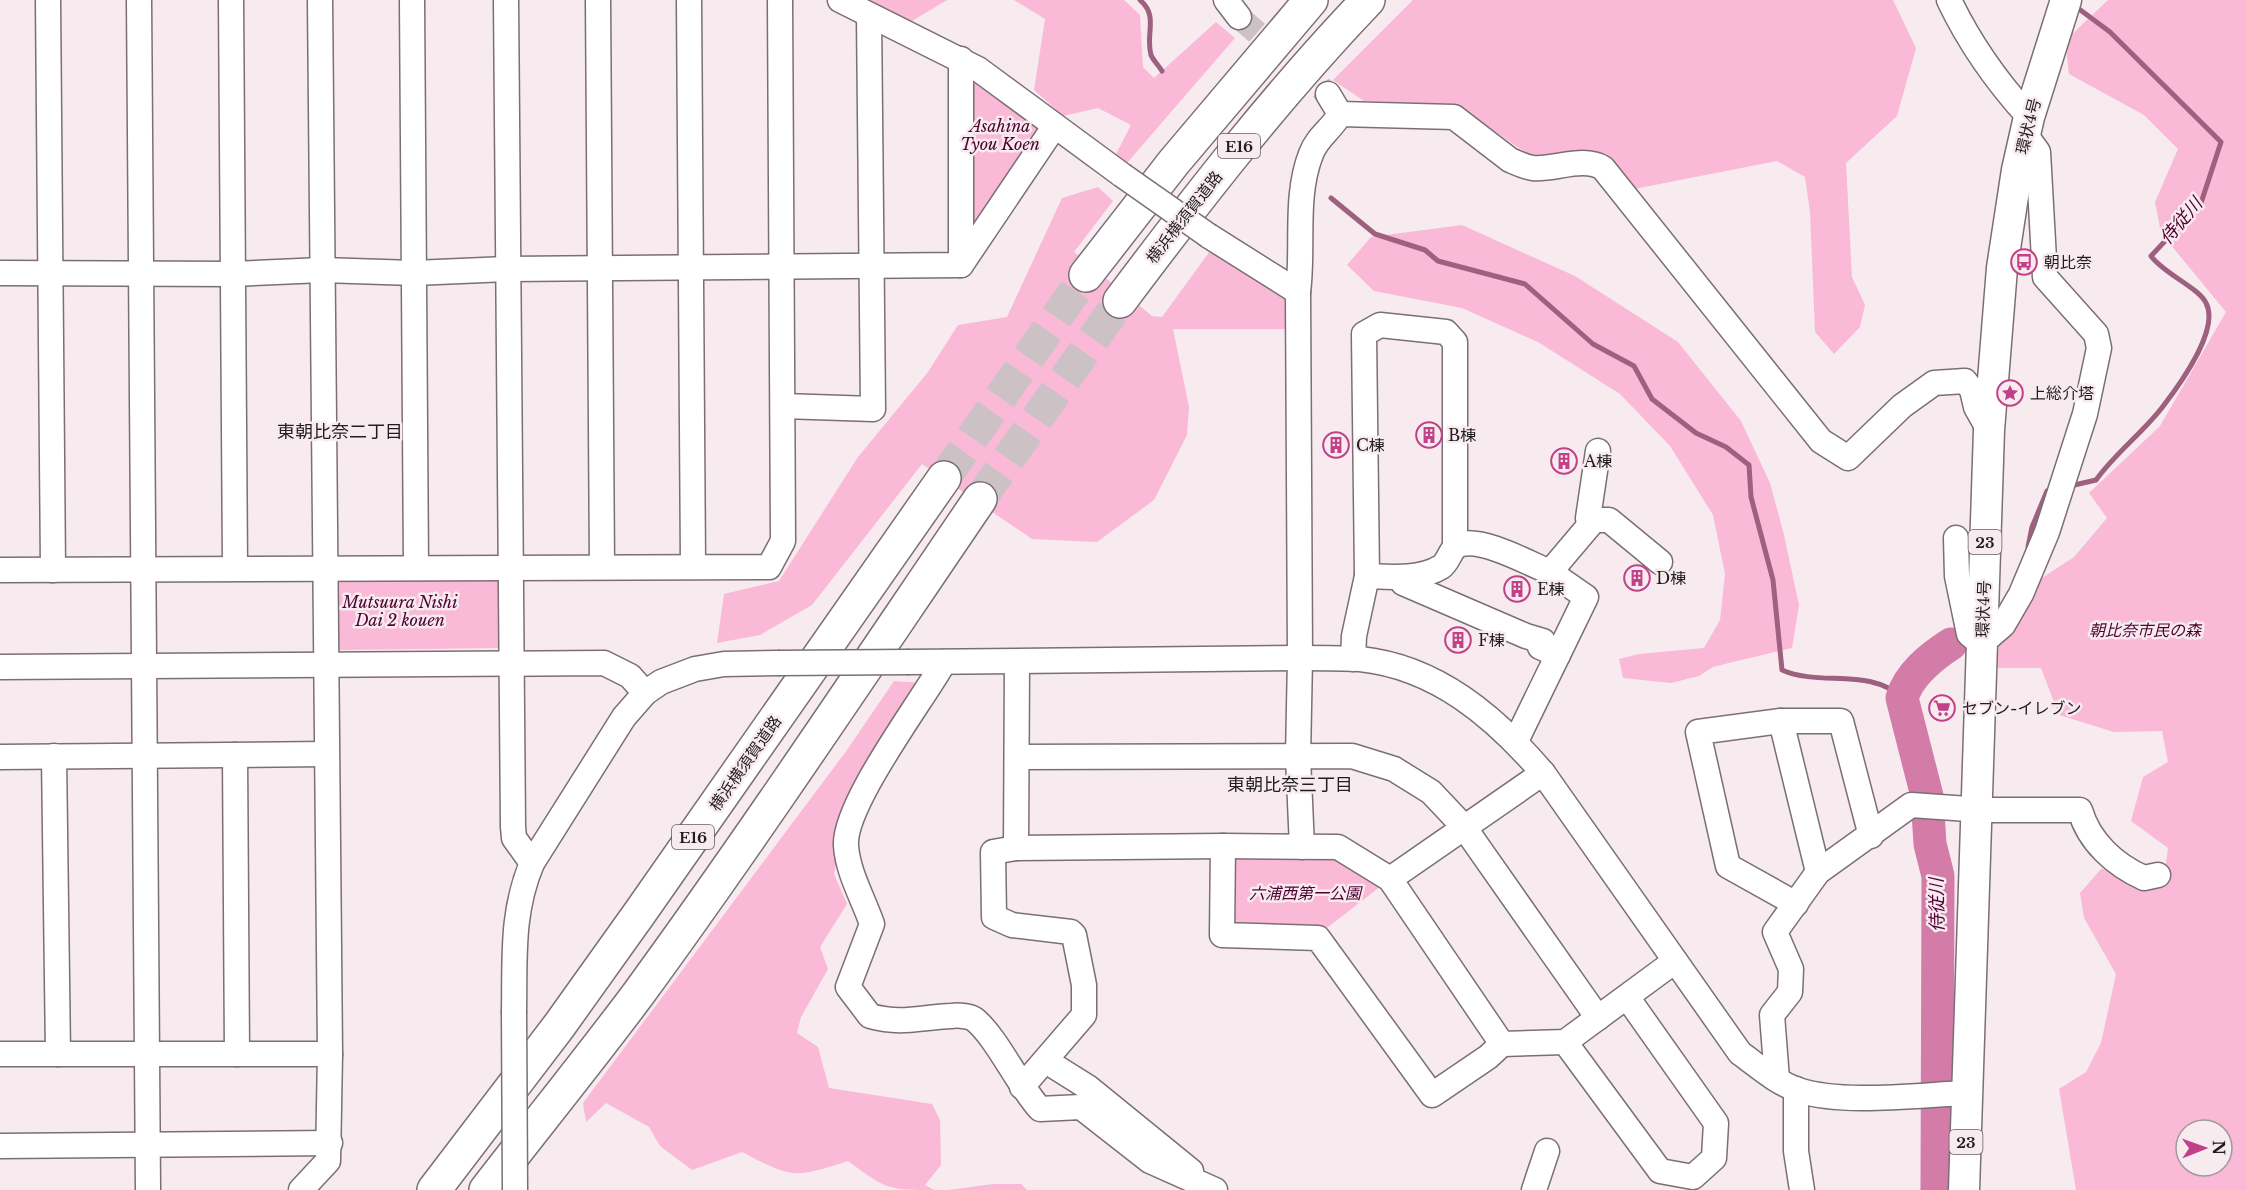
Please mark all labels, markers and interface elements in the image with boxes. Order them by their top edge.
street label: 環状4号 [2011,96,2045,156]
park label: Asahina Tyou Koen [960,116,1040,154]
road number: E16 [1218,134,1260,158]
street label: 横浜横須賀道路 [1142,167,1226,267]
water label: 侍従川 [2155,192,2208,249]
bus stop icon: 朝比奈 [2009,247,2039,277]
place label: 朝比奈 [2044,252,2092,272]
place icon: 上総介塔 [1995,378,2025,408]
place label: 上総介塔 [2030,383,2094,403]
building icon: B棟 [1414,420,1444,450]
district label: 東朝比奈二丁目 [277,421,403,443]
place label: B棟 [1448,425,1476,445]
building icon: C棟 [1321,430,1351,460]
place label: C棟 [1356,435,1385,455]
building icon: A棟 [1549,446,1579,476]
place label: A棟 [1583,451,1612,471]
road number: 23 [1968,530,2002,554]
building icon: D棟 [1622,563,1652,593]
place label: D棟 [1656,568,1686,588]
building icon: E棟 [1502,574,1532,604]
place label: E棟 [1537,579,1565,599]
street label: 環状4号 [1972,580,1994,638]
park label: Mutsuura Nishi Dai 2 kouen [341,592,458,630]
park label: 朝比奈市民の森 [2089,620,2203,640]
building icon: F棟 [1443,625,1473,655]
place label: F棟 [1478,630,1505,650]
supermarket icon: セブン-イレブン [1927,693,1957,723]
place label: セブン-イレブン [1962,698,2081,718]
street label: 横浜横須賀道路 [705,711,785,815]
district label: 東朝比奈三丁目 [1227,774,1353,796]
road number: E16 [672,825,714,849]
water label: 侍従川 [1925,876,1948,932]
park label: 六浦西第一公園 [1249,883,1363,903]
north arrow [2174,1118,2234,1178]
road number: 23 [1950,1130,1982,1154]
text: N [2209,1140,2229,1155]

